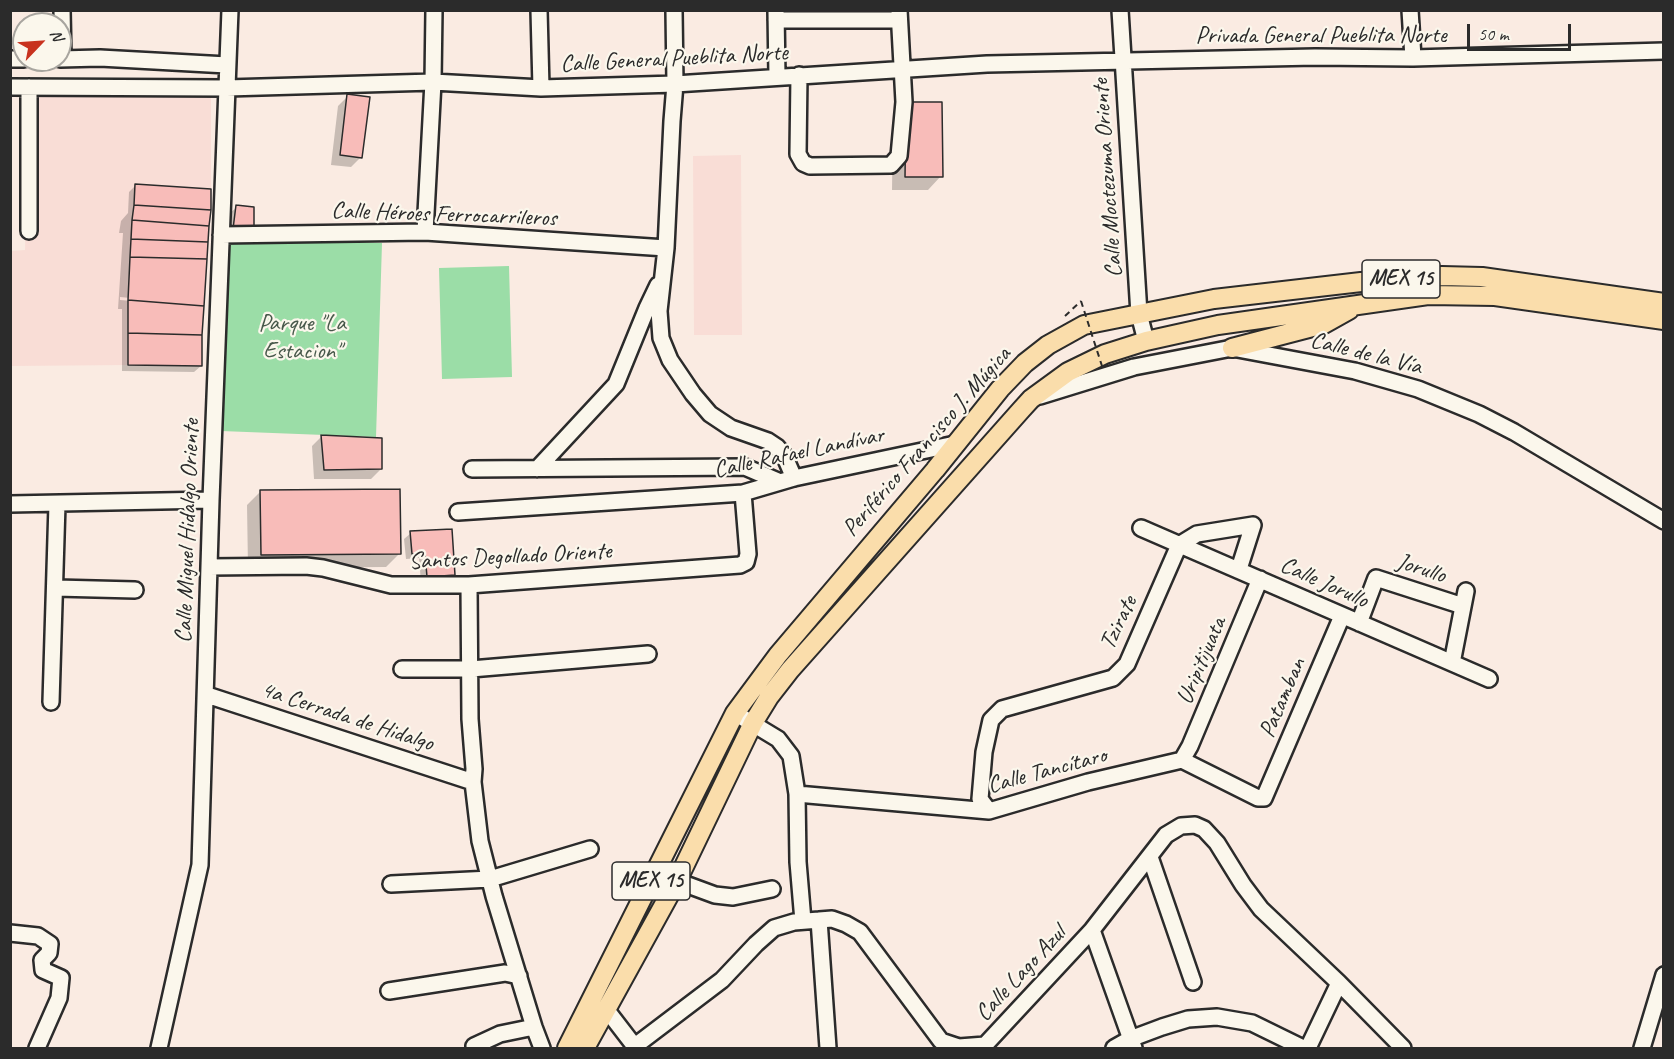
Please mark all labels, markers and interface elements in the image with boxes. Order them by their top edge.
north arrow [12,12,72,72]
scale bar [1470,12,1574,50]
street label: Privada General Pueblita Norte [1195,22,1447,50]
text: 50 m [1478,23,1509,45]
text: N [45,27,68,44]
street label: Calle General Pueblita Norte [560,39,788,79]
street label: Calle Moctezuma Oriente [1087,78,1129,278]
street label: Calle Héroes Ferrocarrileros [331,197,557,233]
road number: MEX 15 [1362,260,1440,298]
park label: Parque "La Estacion" [258,310,346,366]
street label: Calle de la Vía [1307,326,1425,382]
street label: Periférico Francisco J. Múgica [837,341,1017,543]
street label: Calle Miguel Hidalgo Oriente [170,418,206,644]
street label: Calle Rafael Landívar [711,421,887,485]
street label: Santos Degollado Oriente [408,537,612,577]
street label: Jorullo [1393,548,1449,590]
street label: Calle Jorullo [1276,551,1372,615]
street label: Tzirate [1094,591,1144,655]
street label: Uripitijuata [1171,613,1233,709]
street label: Patamban [1253,654,1313,742]
street label: 4a Cerrada de Hidalgo [257,676,437,758]
street label: Calle Tancítaro [984,741,1110,801]
road number: MEX 15 [612,862,690,900]
street label: Calle Lago Azul [970,920,1072,1028]

